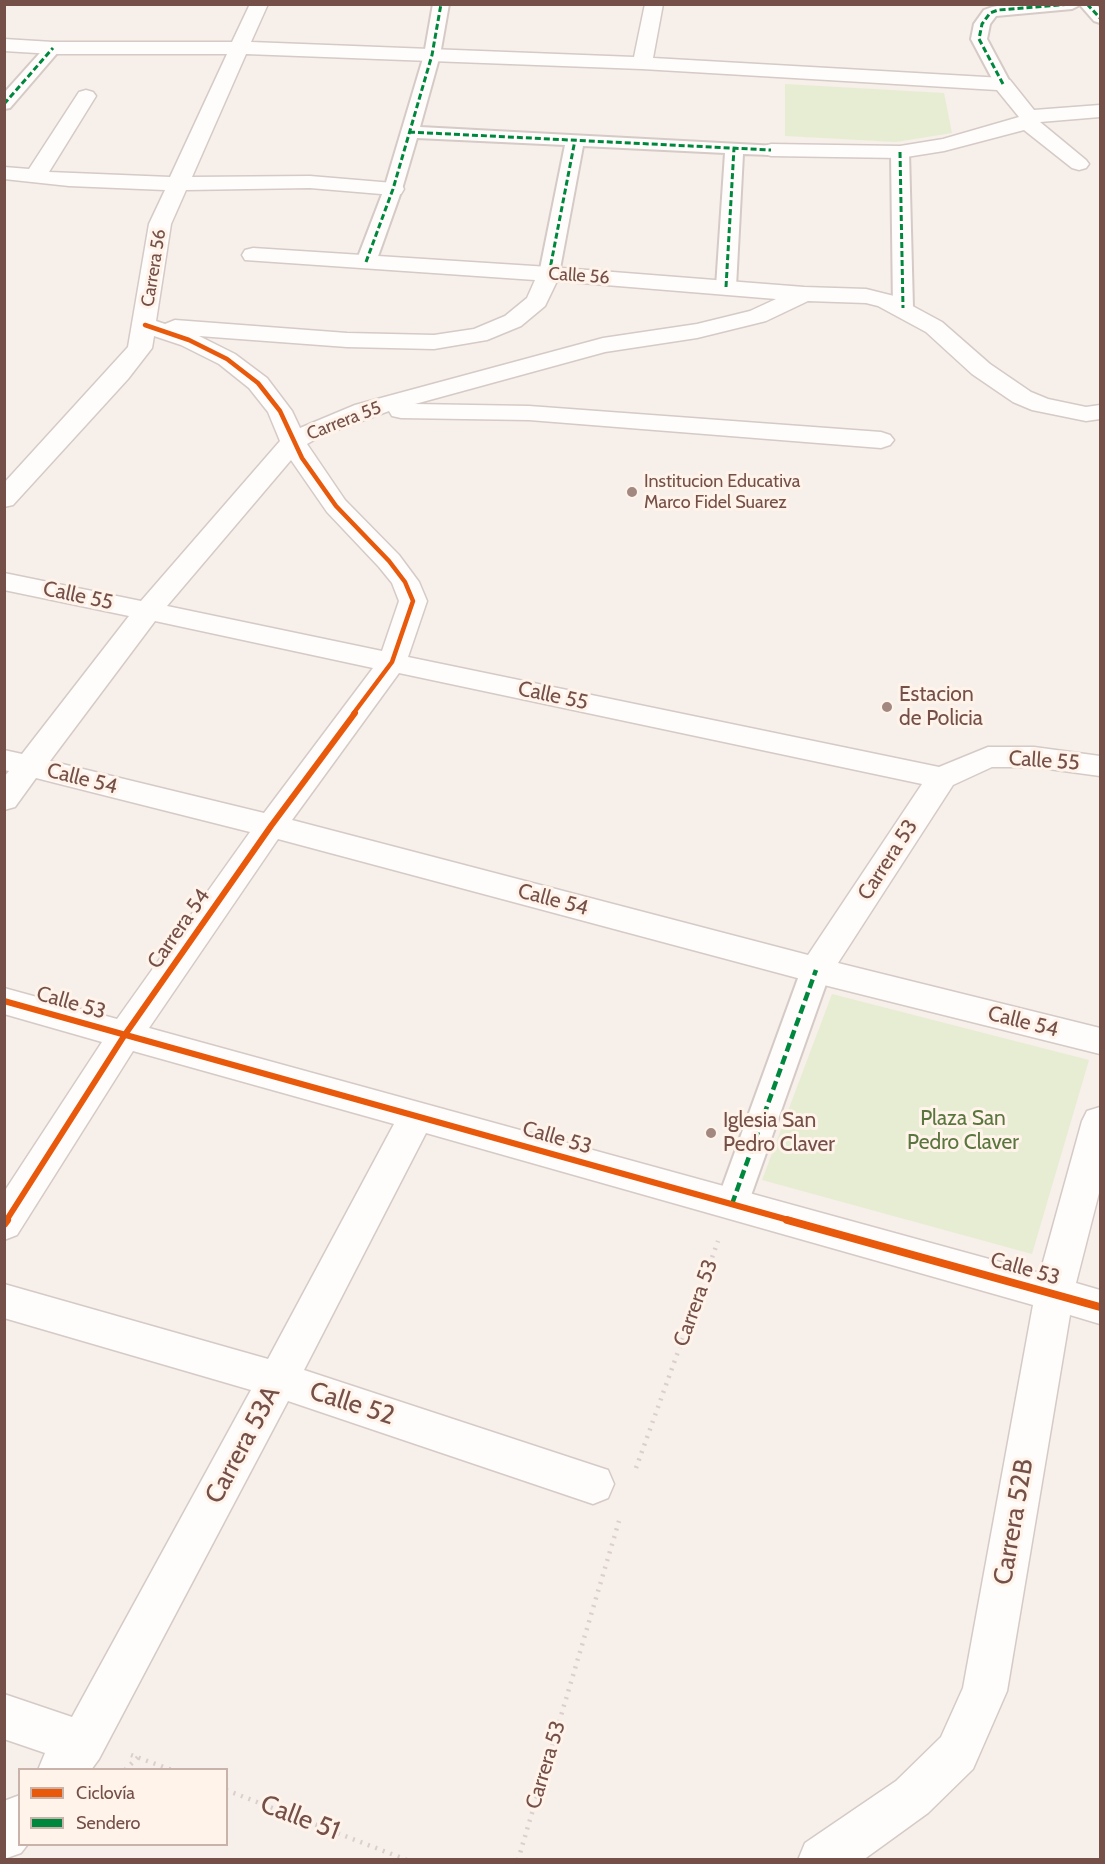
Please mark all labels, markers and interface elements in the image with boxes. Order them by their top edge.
street label: Carrera 56 [137,228,171,308]
street label: Calle 56 [548,263,610,289]
street label: Carrera 55 [304,397,384,445]
place label: Institucion Educativa Marco Fidel Suarez [644,471,800,514]
marker: Institucion Educativa Marco Fidel Suarez [625,485,639,499]
street label: Calle 55 [41,576,115,616]
street label: Calle 55 [516,676,590,716]
place label: Estacion de Policia [899,682,983,732]
marker: Estacion de Policia [880,700,894,714]
street label: Calle 55 [1008,746,1080,776]
street label: Calle 54 [44,758,120,800]
street label: Carrera 53 [853,815,923,905]
street label: Calle 54 [515,879,591,921]
street label: Carrera 54 [142,884,216,974]
street label: Calle 53 [33,981,109,1025]
street label: Calle 54 [985,1001,1061,1043]
park label: Plaza San Pedro Claver [907,1106,1019,1156]
place label: Iglesia San Pedro Claver [723,1108,835,1158]
street label: Calle 53 [519,1116,595,1160]
marker: Iglesia San Pedro Claver [704,1126,718,1140]
street label: Calle 53 [987,1247,1063,1291]
street label: Carrera 53 [669,1256,723,1350]
street label: Calle 52 [306,1376,398,1432]
street label: Carrera 53A [199,1381,287,1509]
street label: Carrera 52B [988,1457,1040,1587]
street label: Carrera 53 [521,1718,571,1812]
legend [18,1768,228,1846]
text: Ciclovía [76,1782,135,1804]
street label: Calle 51 [256,1789,344,1847]
text: Sendero [76,1812,140,1834]

